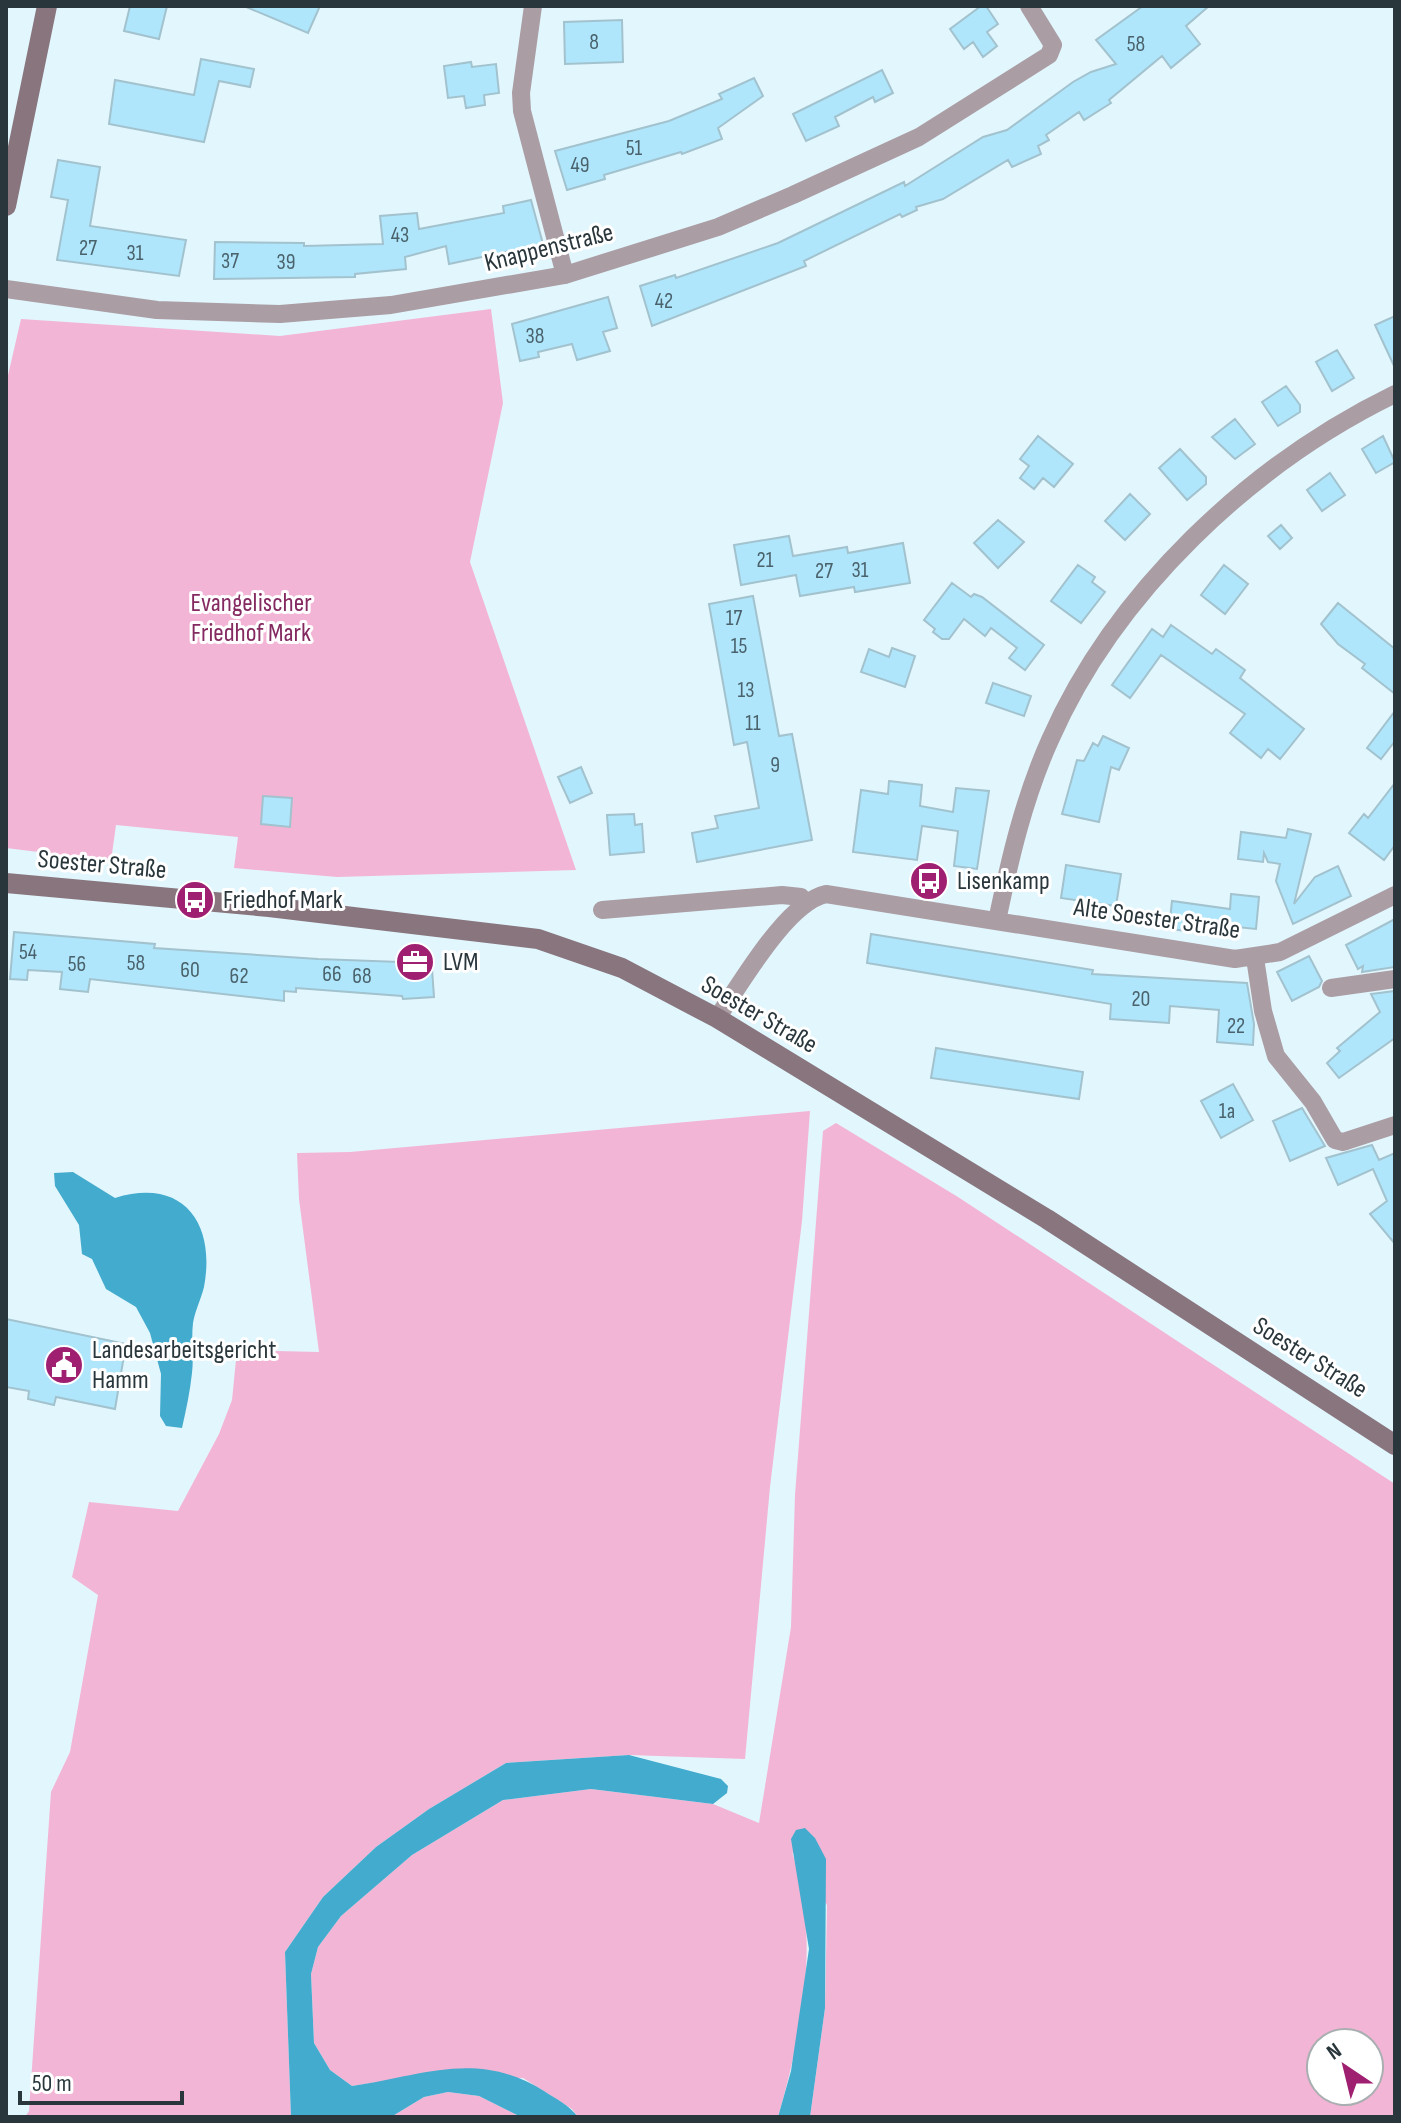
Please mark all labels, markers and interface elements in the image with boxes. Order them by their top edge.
house number: 8 [589,29,599,56]
house number: 58 [1127,31,1145,58]
house number: 51 [626,135,643,162]
house number: 49 [571,152,590,179]
street label: Knappenstraße [481,217,617,279]
house number: 43 [391,222,409,249]
house number: 27 [79,235,97,262]
house number: 31 [127,240,144,267]
house number: 37 [221,248,239,275]
house number: 39 [277,249,295,276]
house number: 42 [655,288,673,315]
house number: 38 [526,323,544,350]
house number: 21 [757,547,774,574]
house number: 31 [852,557,869,584]
house number: 27 [815,558,833,585]
park label: Evangelischer Friedhof Mark [190,588,312,649]
house number: 17 [726,605,742,632]
house number: 15 [731,633,747,660]
house number: 13 [738,677,754,704]
house number: 11 [745,710,761,737]
house number: 9 [770,752,780,779]
street label: Soester Straße [36,844,168,886]
bus stop icon: Lisenkamp [908,860,950,902]
place label: Lisenkamp [957,866,1050,897]
bus stop icon: Friedhof Mark [174,879,216,921]
place label: Friedhof Mark [223,885,343,916]
street label: Alte Soester Straße [1071,892,1242,946]
house number: 54 [19,939,37,966]
office icon: LVM [394,941,436,983]
place label: LVM [443,947,478,978]
house number: 58 [127,950,145,977]
house number: 56 [68,951,86,978]
house number: 60 [180,957,200,984]
house number: 66 [322,961,342,988]
house number: 62 [230,963,248,990]
house number: 68 [352,963,372,990]
street label: Soester Straße [695,969,823,1061]
house number: 20 [1132,986,1150,1013]
house number: 22 [1227,1013,1245,1040]
house number: 1a [1219,1098,1235,1125]
street label: Soester Straße [1247,1311,1373,1405]
place label: Landesarbeitsgericht Hamm [92,1335,276,1396]
public building icon: Landesarbeitsgericht Hamm [43,1344,85,1386]
north arrow [1305,2027,1385,2107]
text: N [1322,2037,1347,2066]
scale bar [20,2055,182,2105]
text: 50 m [32,2069,72,2098]

